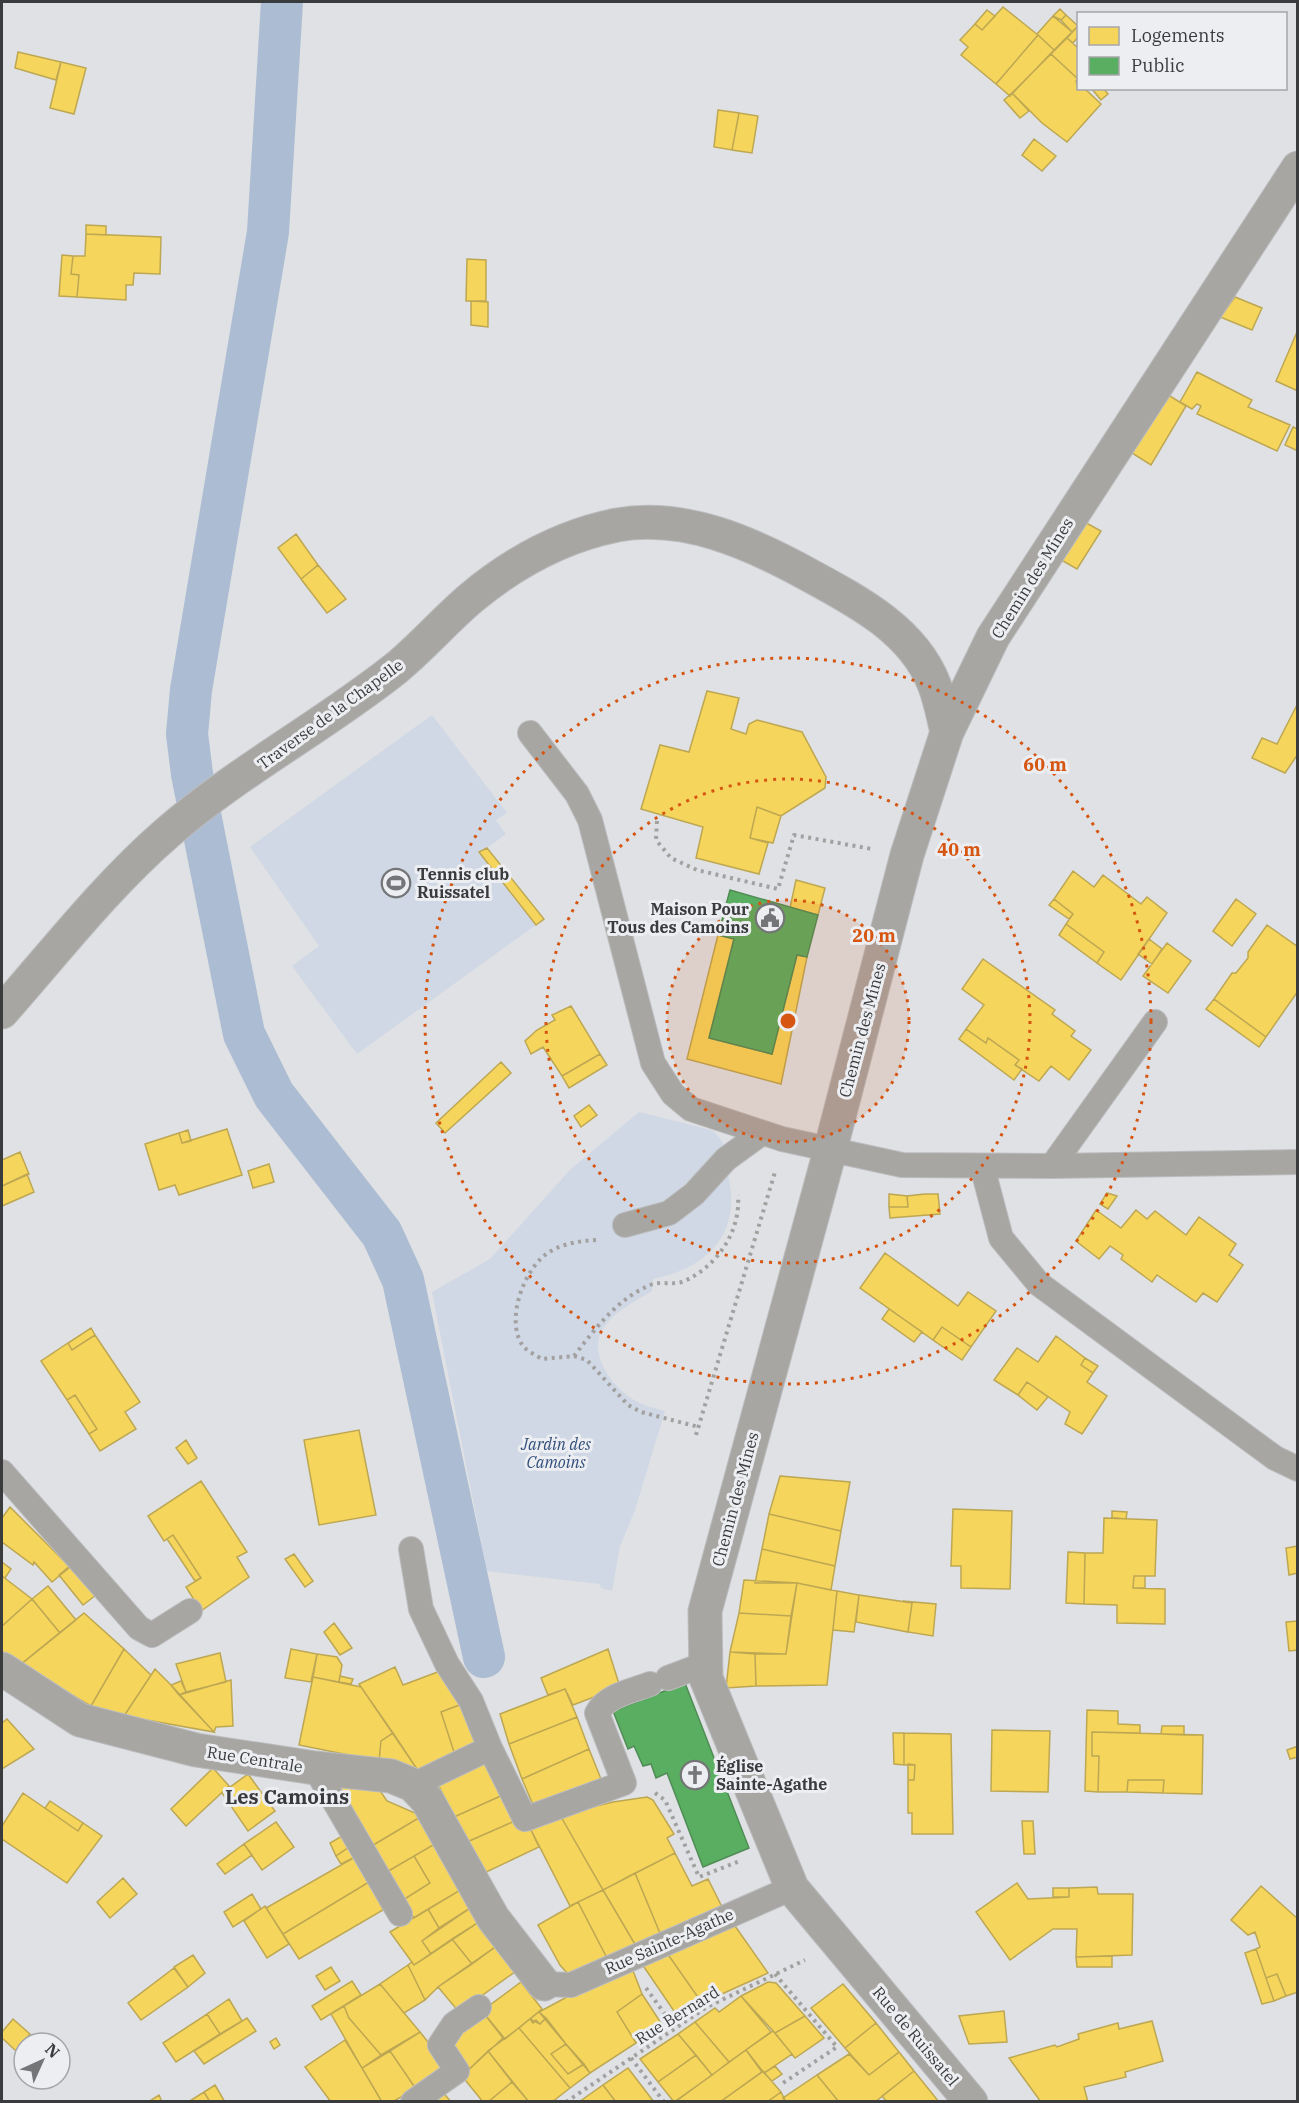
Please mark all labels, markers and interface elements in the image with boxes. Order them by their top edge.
legend [1077,12,1287,90]
text: Logements [1131,24,1225,47]
text: Public [1131,54,1185,77]
street label: Chemin des Mines [987,514,1077,642]
street label: Traverse de la Chapelle [253,654,407,774]
text: 60 m [1023,753,1067,776]
text: 40 m [937,838,981,861]
place label: Tennis club Ruissatel [417,864,509,902]
sports icon: Tennis club Ruissatel [380,867,412,899]
place label: Maison Pour Tous des Camoins [607,899,749,937]
public building icon: Maison Pour Tous des Camoins [754,902,786,934]
text: 20 m [852,924,896,947]
street label: Chemin des Mines [834,960,890,1100]
centre of rings [778,1011,798,1031]
street label: Chemin des Mines [707,1429,763,1569]
park label: Jardin des Camoins [520,1434,591,1472]
street label: Rue Centrale [206,1742,304,1776]
place label: Église Sainte-Agathe [716,1755,827,1794]
church icon: Église Sainte-Agathe [679,1759,711,1791]
district label: Les Camoins [225,1783,349,1810]
street label: Rue Sainte-Agathe [601,1904,737,1978]
street label: Rue Bernard [631,1981,723,2049]
street label: Rue de Ruissatel [869,1982,964,2090]
north arrow [12,2031,72,2091]
text: N [41,2039,64,2062]

